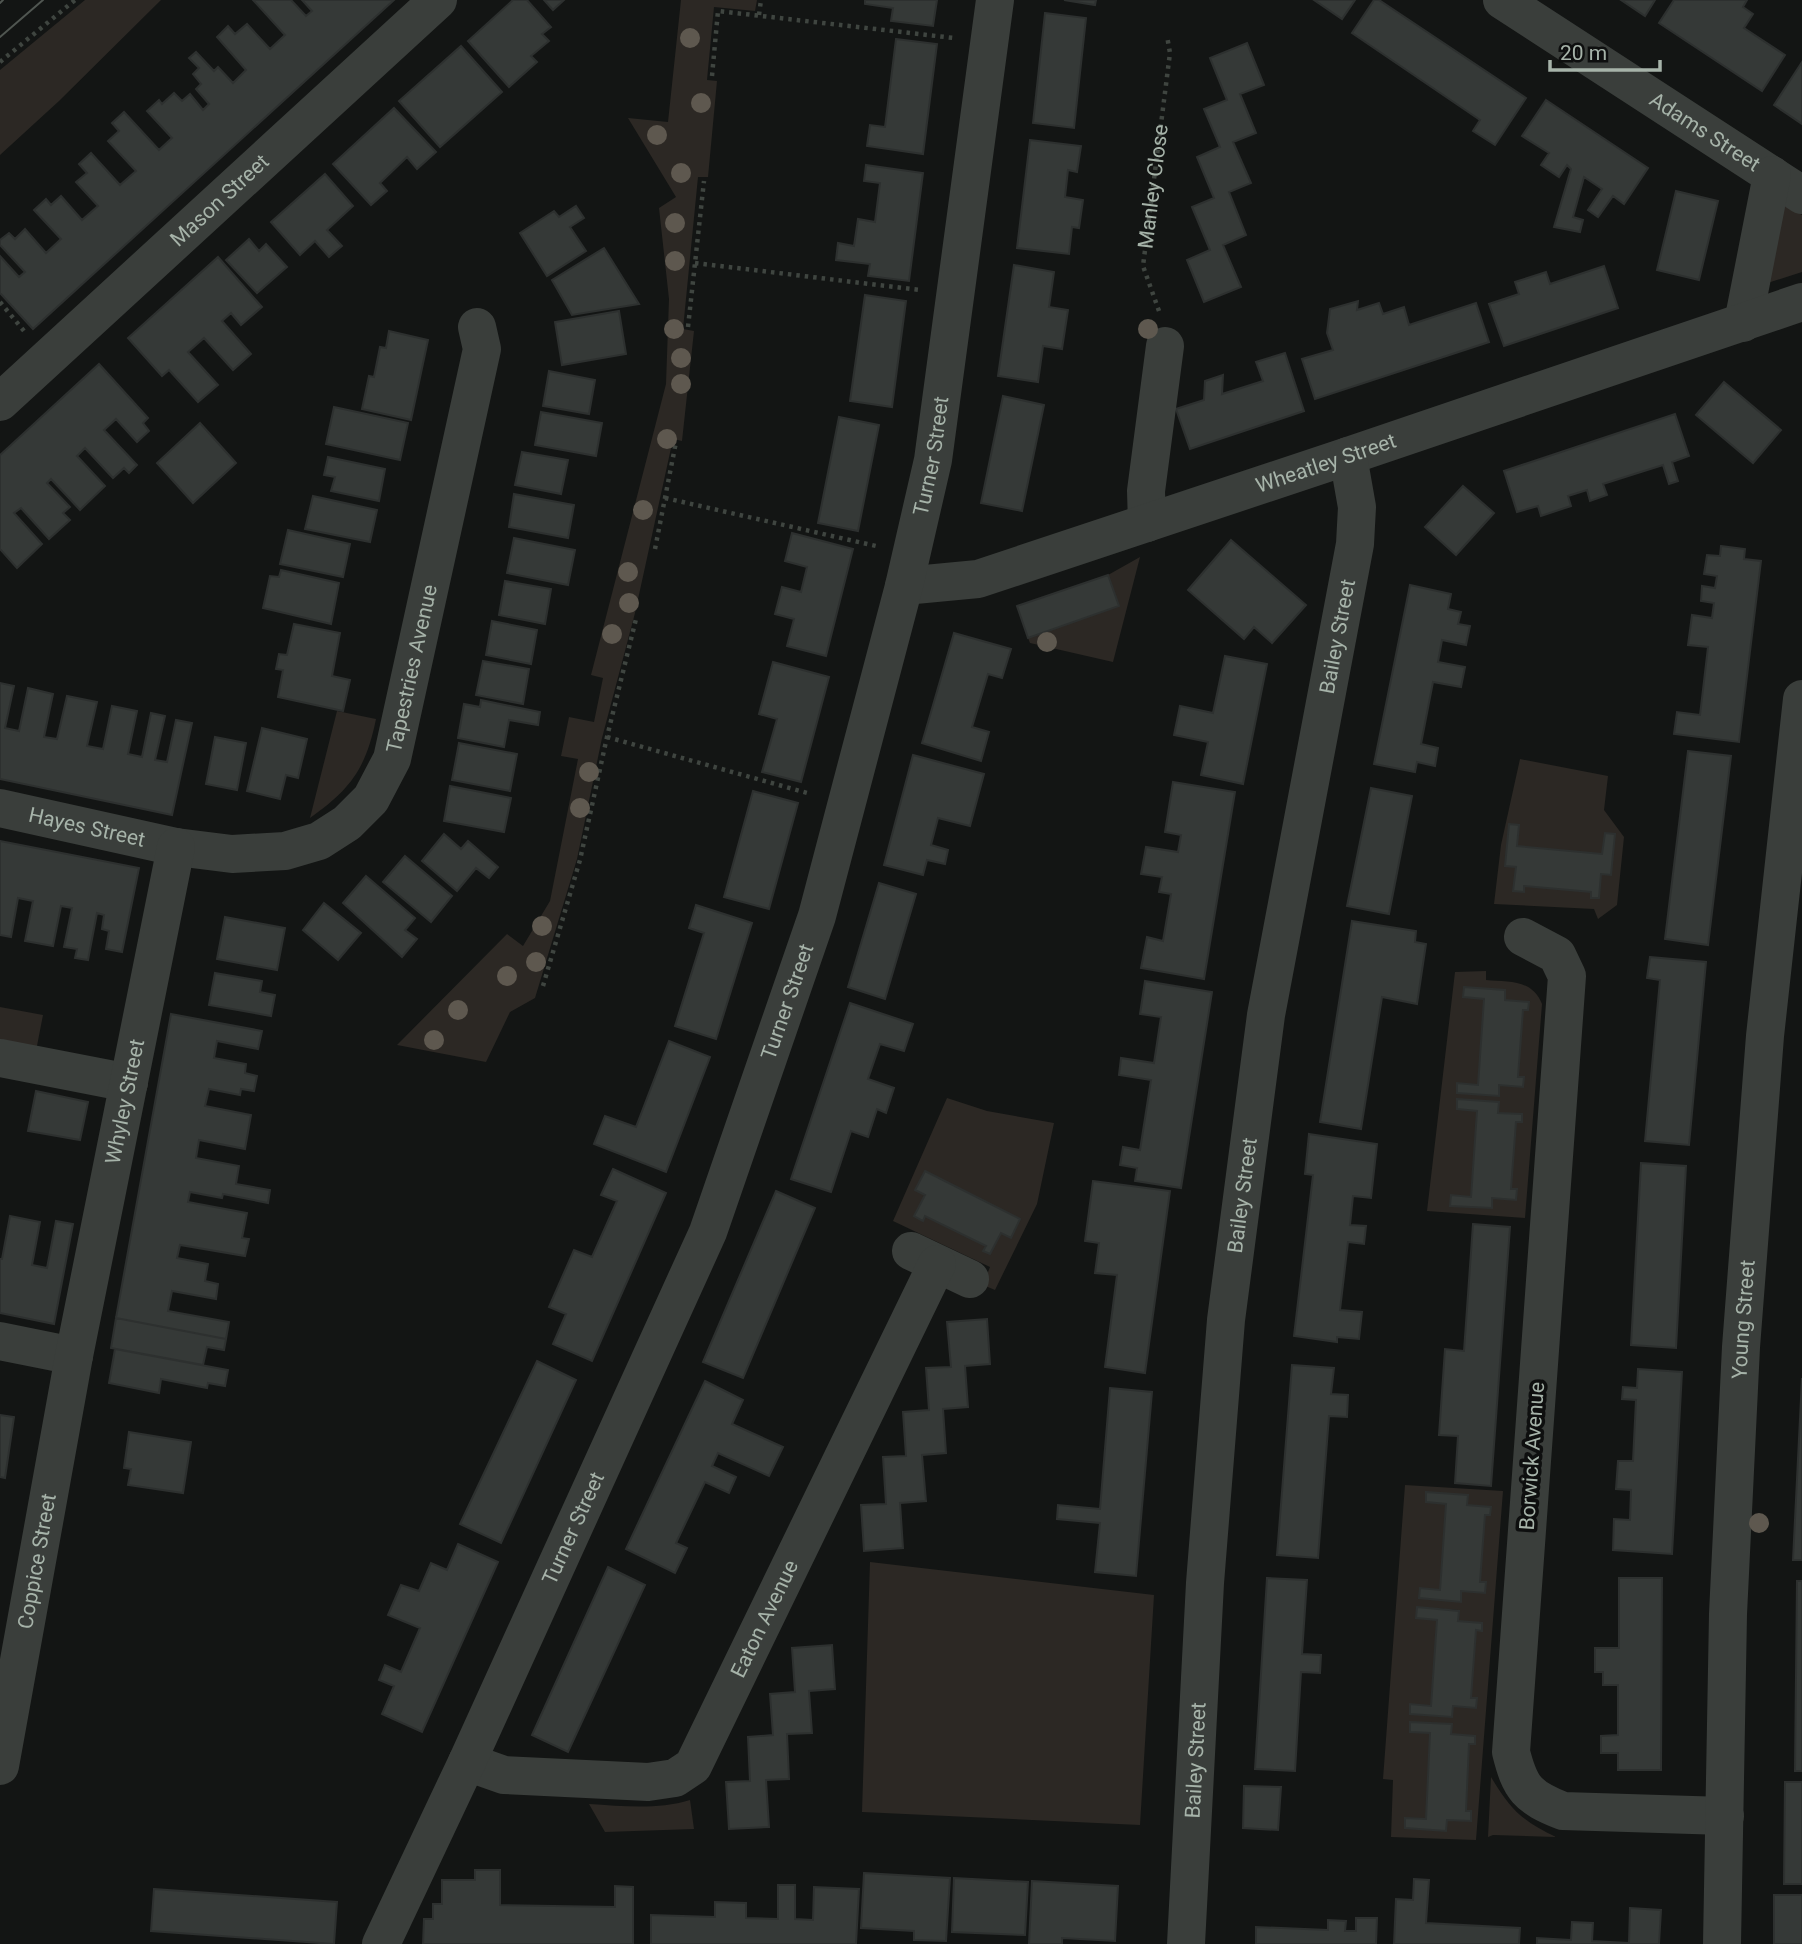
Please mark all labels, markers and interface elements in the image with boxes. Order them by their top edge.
scale bar [1550,28,1660,72]
text: 20 m [1560,41,1607,65]
street label: Adams Street [1645,87,1765,177]
street label: Manley Close [1133,123,1173,250]
street label: Mason Street [165,149,274,252]
street label: Turner Street [909,395,953,518]
street label: Wheatley Street [1253,429,1399,498]
street label: Bailey Street [1315,577,1360,696]
street label: Tapestries Avenue [382,582,442,755]
street label: Hayes Street [26,803,148,852]
street label: Turner Street [756,941,818,1063]
street label: Whyley Street [101,1037,149,1166]
street label: Bailey Street [1223,1136,1262,1255]
street label: Young Street [1727,1259,1760,1380]
street label: Borwick Avenue [1515,1381,1549,1531]
street label: Turner Street [537,1468,609,1588]
street label: Coppice Street [13,1492,61,1631]
street label: Eaton Avenue [726,1556,803,1681]
street label: Bailey Street [1181,1701,1211,1819]

